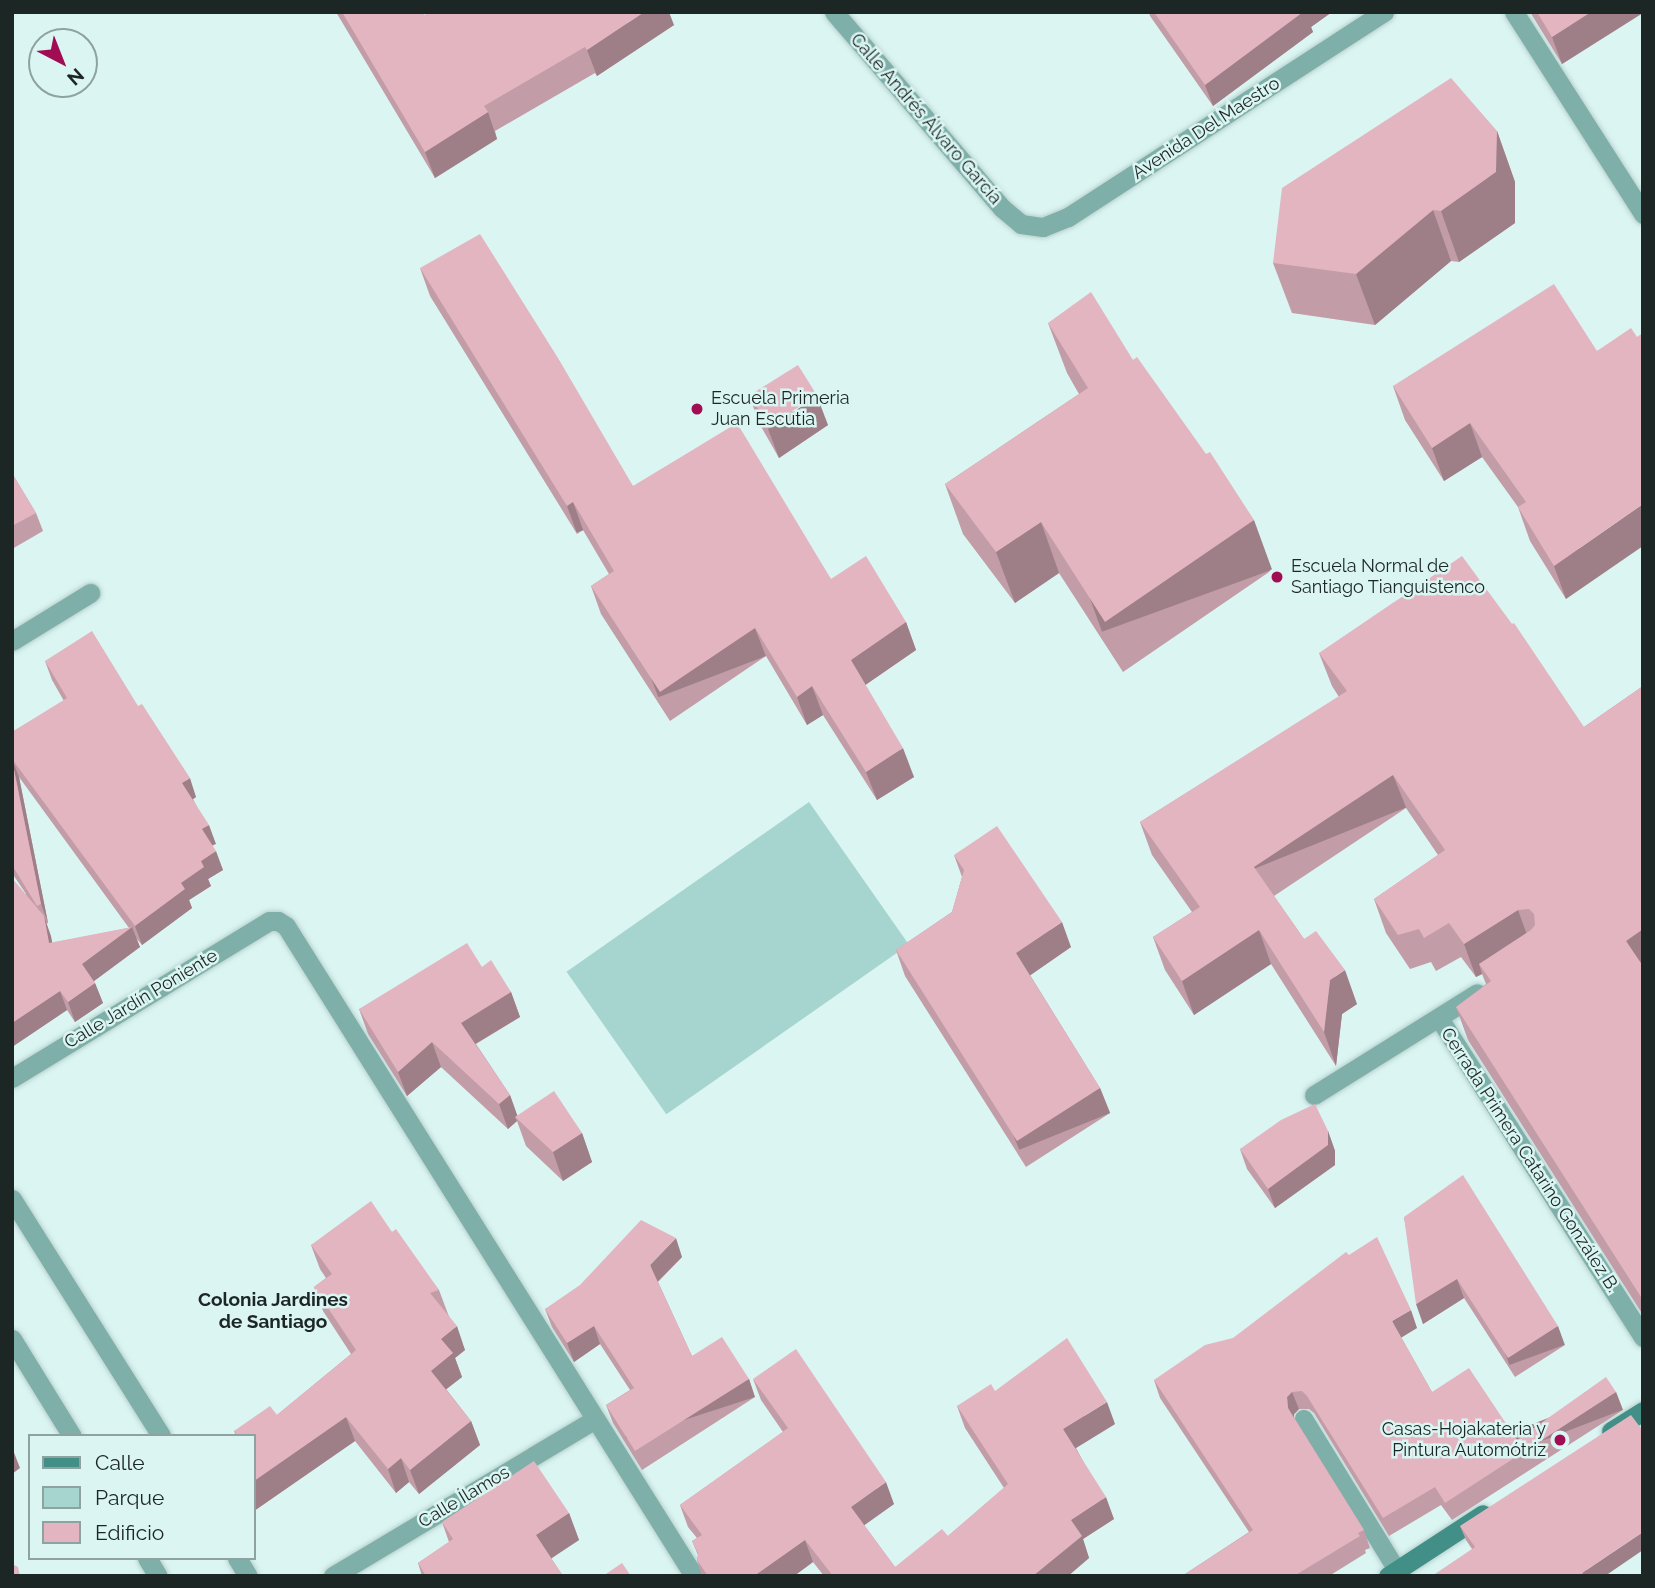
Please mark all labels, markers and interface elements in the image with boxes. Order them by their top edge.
north arrow [28,28,98,98]
street label: Calle Andrés Álvaro García [846,29,1006,209]
text: N [63,64,88,90]
street label: Avenida Del Maestro [1128,72,1284,184]
place label: Escuela Primeria Juan Escutia [711,388,850,430]
marker: Escuela Primeria Juan Escutia [689,401,705,417]
place label: Escuela Normal de Santiago Tianguistenco [1291,556,1485,598]
marker: Escuela Normal de Santiago Tianguistenco [1269,569,1285,585]
street label: Calle Jardín Poniente [60,945,222,1053]
street label: Cerrada Primera Catarino González B. [1436,1024,1624,1296]
district label: Colonia Jardines de Santiago [198,1289,348,1333]
place label: Casas-Hojakateria y Pintura Automótriz [1381,1419,1546,1462]
marker: Casas-Hojakateria y Pintura Automótriz [1552,1432,1568,1448]
legend [28,1434,256,1560]
text: Calle [95,1450,145,1475]
street label: Calle Ílamos [415,1461,513,1533]
text: Parque [95,1485,164,1510]
text: Edificio [95,1520,164,1545]

